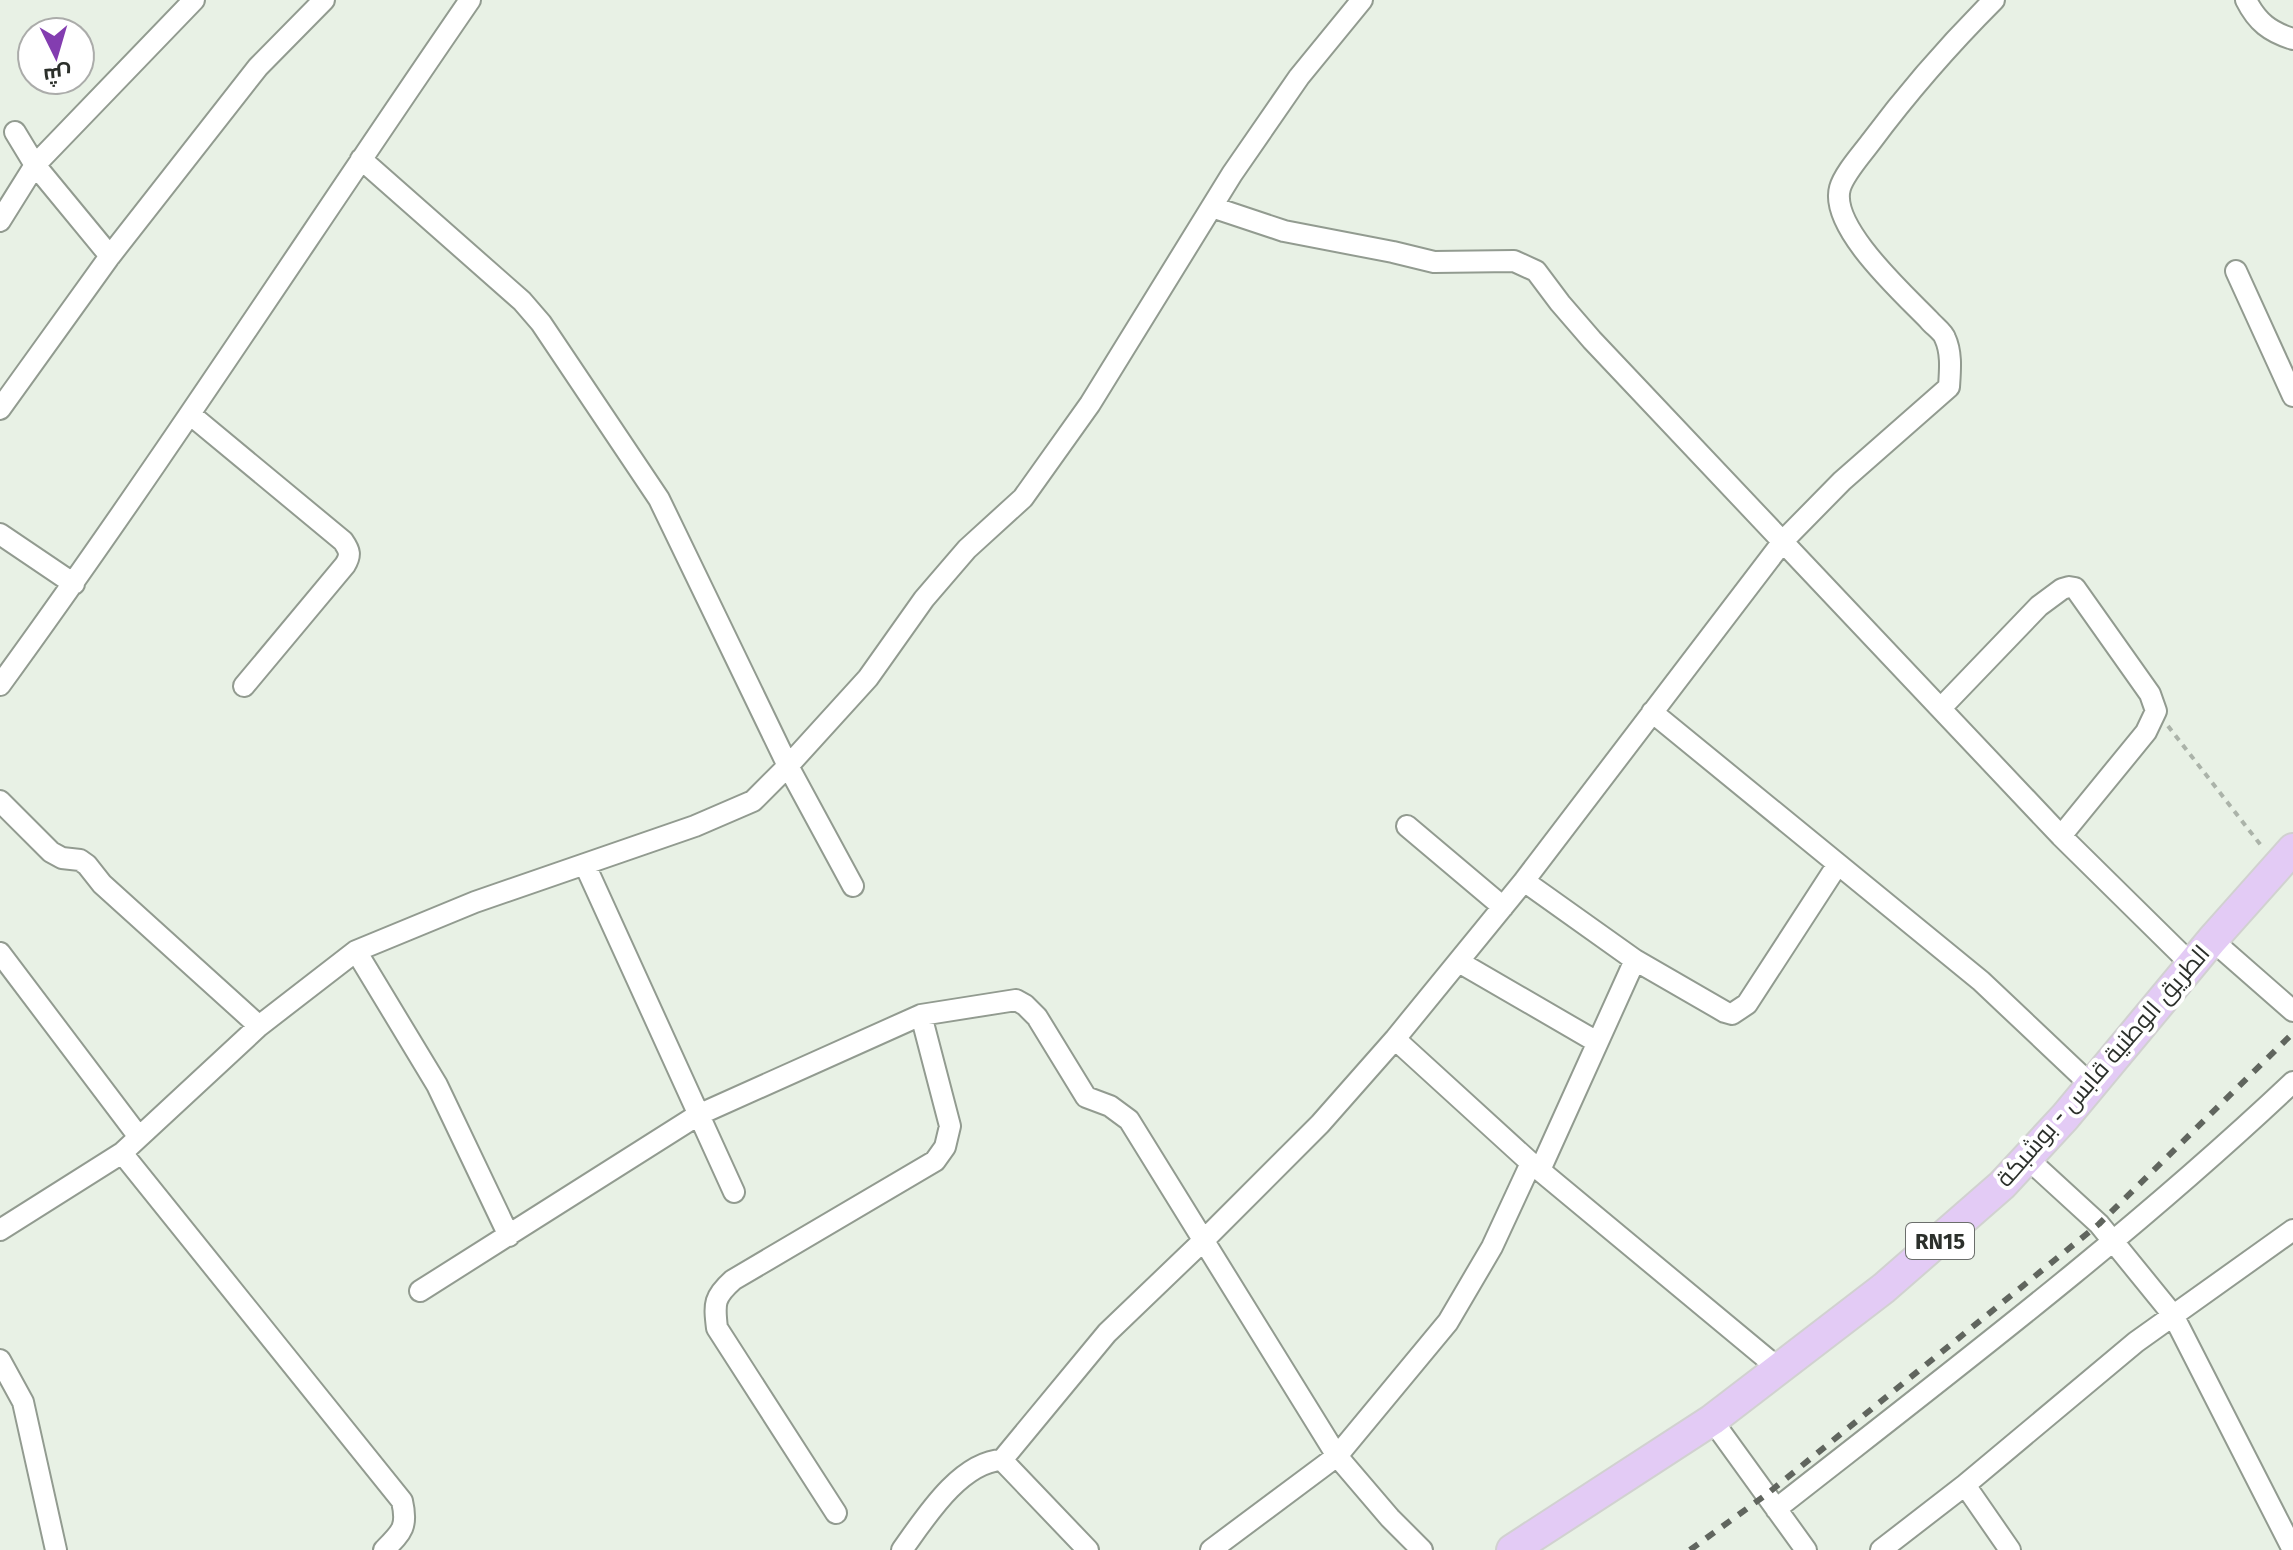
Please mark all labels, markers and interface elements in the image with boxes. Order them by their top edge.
north arrow [16,16,96,96]
text: ش [42,61,73,90]
street label: الطريق الوطنية قابس - بوشبكة [1991,940,2216,1193]
road number: RN15 [1906,1223,1974,1259]

